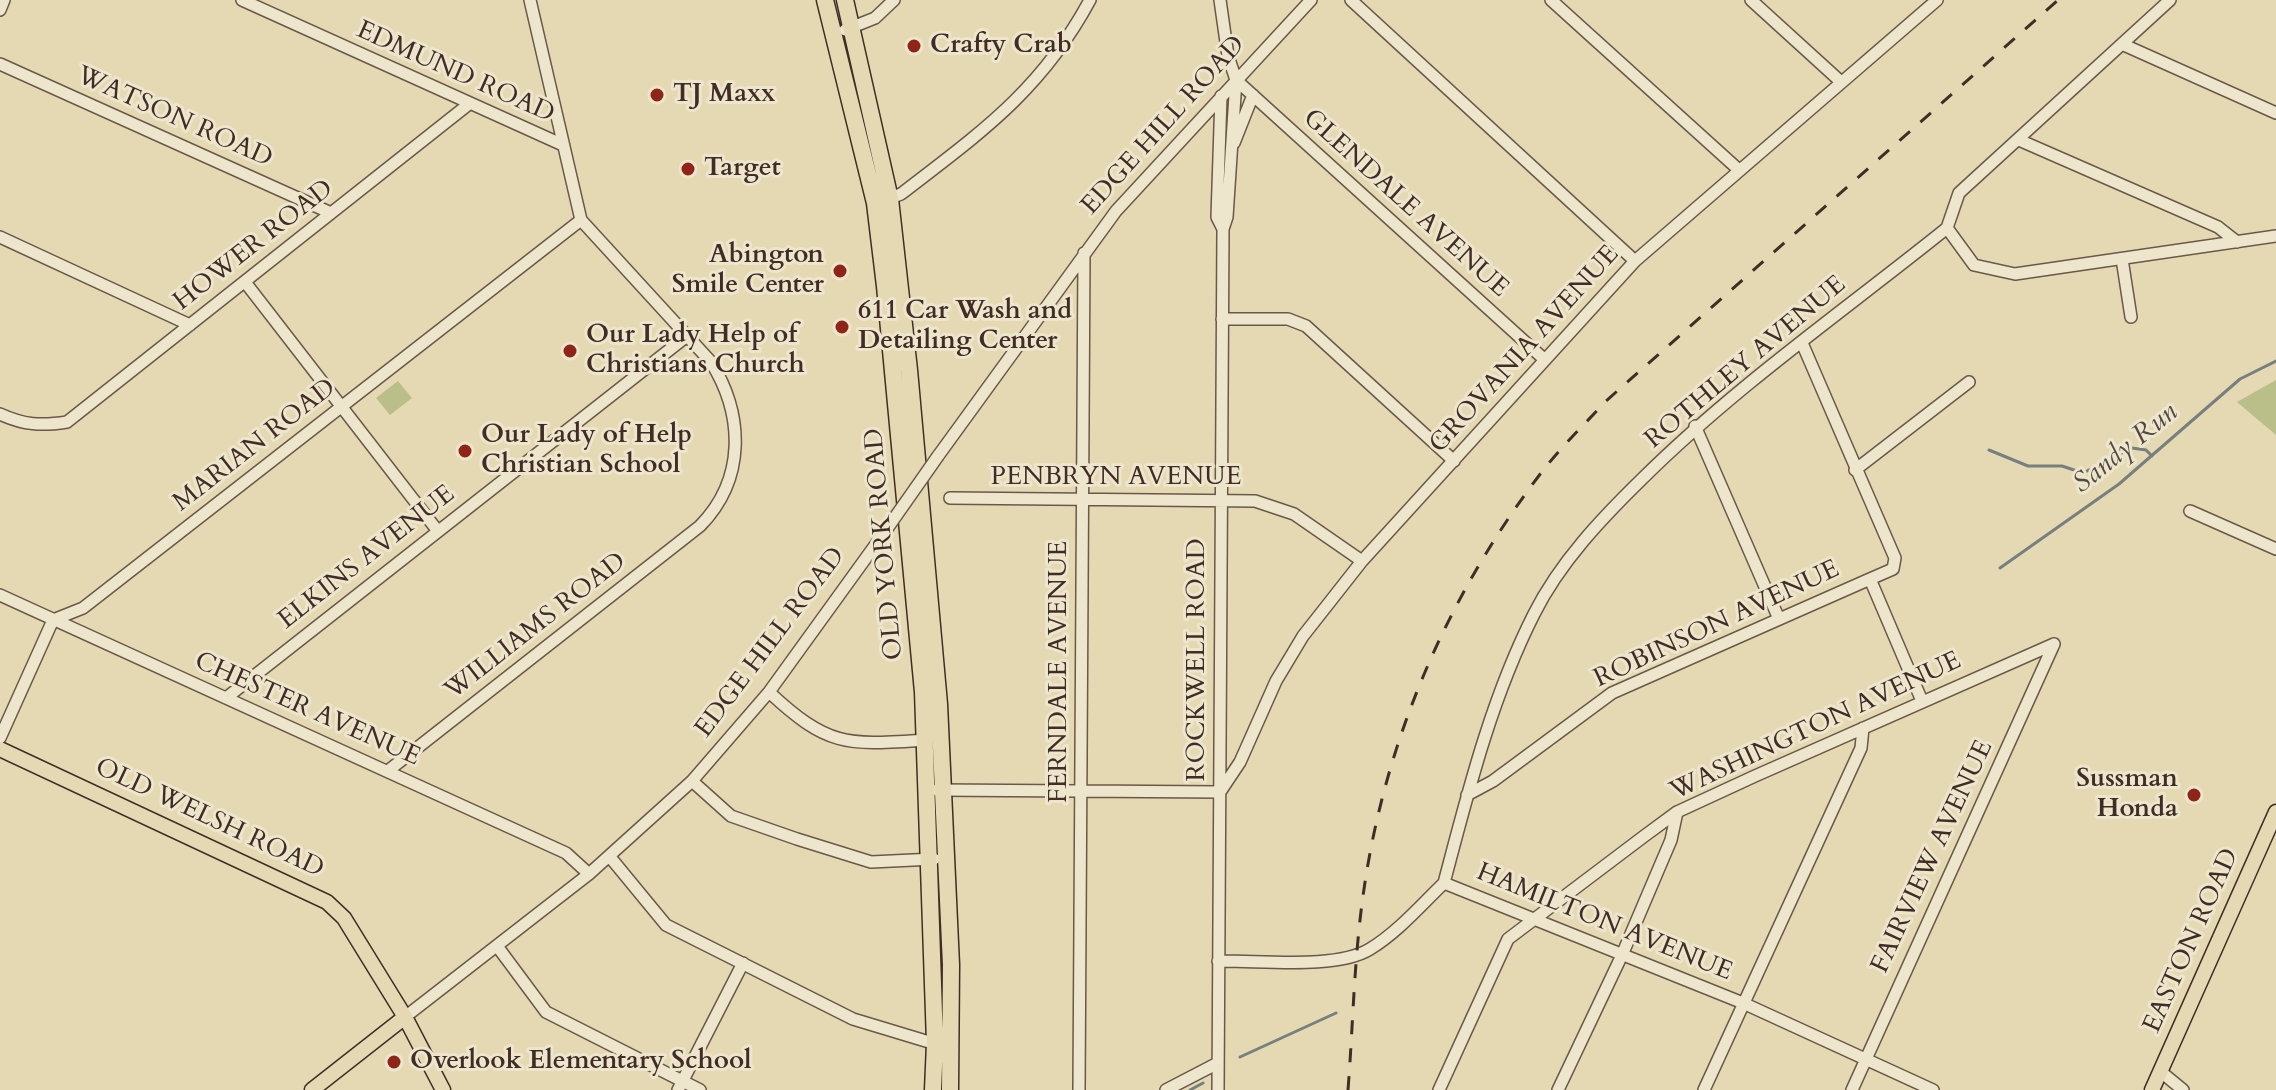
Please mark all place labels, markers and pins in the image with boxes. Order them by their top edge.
place label: Crafty Crab [930,30,1072,62]
marker: Crafty Crab [905,37,923,55]
place label: TJ Maxx [673,79,775,111]
marker: TJ Maxx [648,86,666,104]
place label: Target [704,153,781,185]
marker: Target [679,160,697,178]
place label: Abington Smile Center [672,240,824,302]
marker: Abington Smile Center [831,262,849,280]
place label: 611 Car Wash and Detailing Center [858,296,1072,358]
marker: 611 Car Wash and Detailing Center [833,318,851,336]
place label: Our Lady Help of Christians Church [586,320,805,382]
marker: Our Lady Help of Christians Church [561,342,579,360]
place label: Our Lady of Help Christian School [481,420,692,482]
marker: Our Lady of Help Christian School [456,442,474,460]
place label: Sussman Honda [2076,764,2178,826]
marker: Sussman Honda [2185,786,2203,804]
place label: Overlook Elementary School [410,1046,752,1078]
marker: Overlook Elementary School [385,1053,403,1071]

